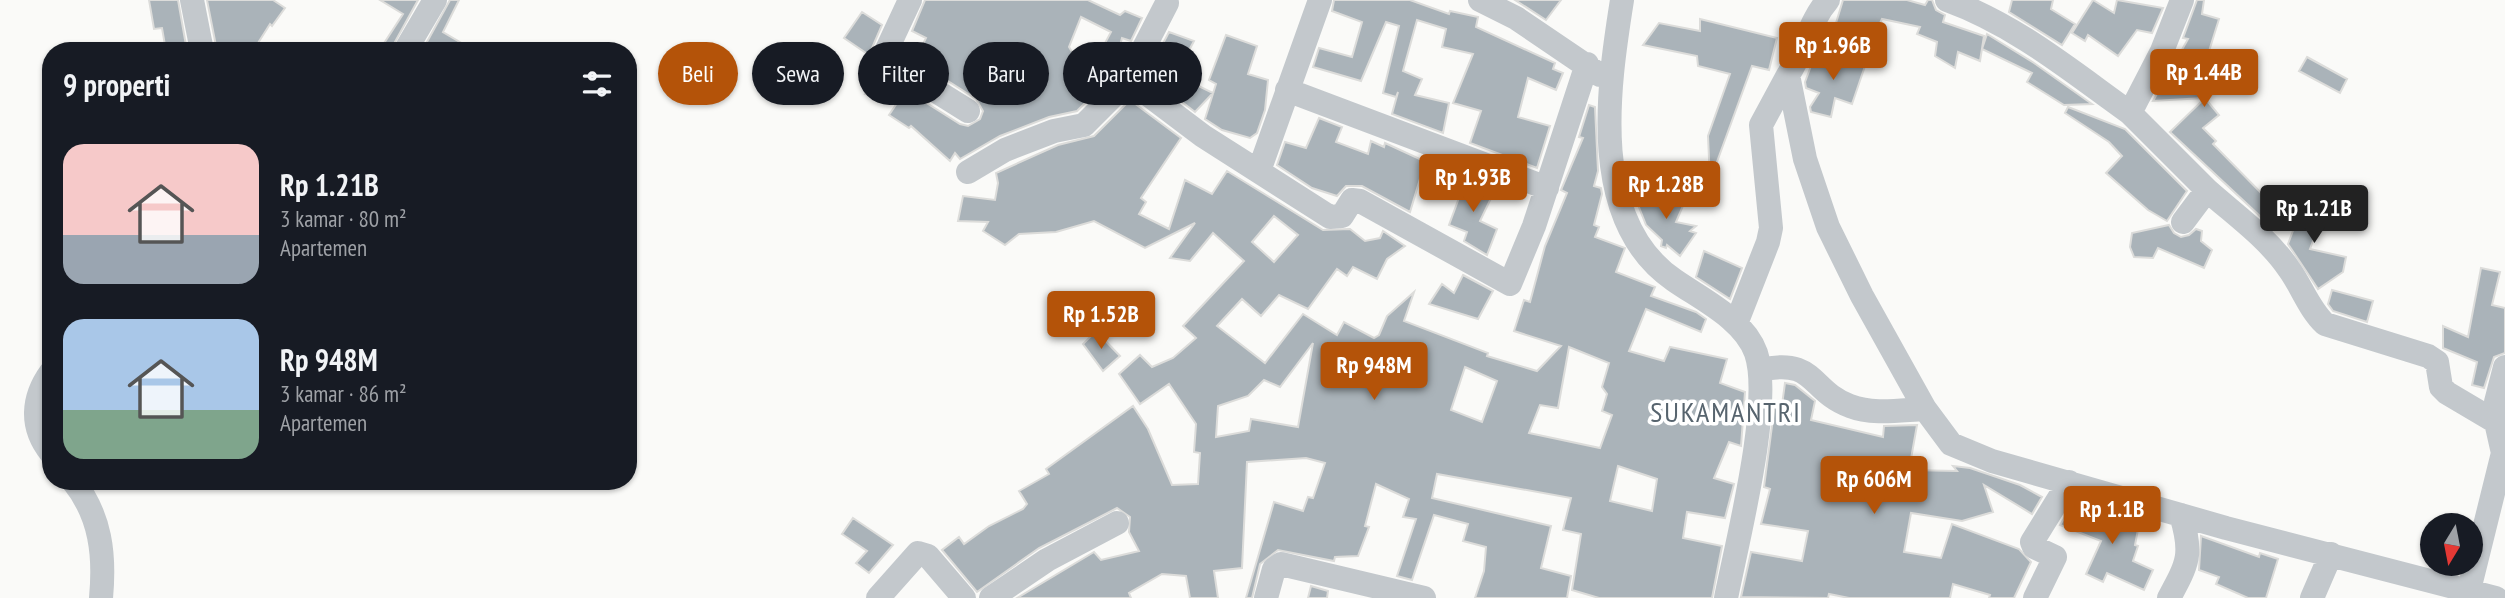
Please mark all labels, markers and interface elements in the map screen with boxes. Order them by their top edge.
pin: Rp 1.96B [1761,22,1905,82]
text: Rp 1.96B [1795,30,1871,59]
chip: Beli [658,42,738,105]
chip: Sewa [752,42,844,105]
chip: Filter [858,42,949,105]
chip: Baru [963,42,1049,105]
chip: Apartemen [1063,42,1202,105]
pin: Rp 1.44B [2132,50,2276,109]
text: Rp 1.44B [2166,57,2242,86]
text: 9 properti [63,65,170,104]
icon: filters [578,65,616,103]
pin: Rp 1.93B [1401,154,1545,214]
text: Rp 1.93B [1435,162,1511,191]
pin: Rp 1.28B [1594,162,1738,221]
text: Rp 1.21B [280,165,379,204]
text: Rp 1.28B [1628,169,1704,198]
icon: home [119,172,203,256]
pin: Rp 1.21B [2242,186,2386,245]
text: Rp 1.21B [2276,193,2352,222]
text: 3 kamar · 80 m² [280,204,407,233]
text: Apartemen [280,233,367,262]
pin: Rp 1.52B [1029,292,1173,351]
text: Rp 1.52B [1063,299,1139,328]
text: Rp 948M [280,340,378,379]
pin: Rp 948M [1309,342,1439,402]
icon: home [119,347,203,431]
text: Rp 948M [1337,350,1411,379]
text: 3 kamar · 86 m² [280,379,407,408]
district label: SUKAMANTRI [1650,393,1802,430]
text: Apartemen [280,408,367,437]
pin: Rp 606M [1809,456,1939,516]
text: Rp 606M [1837,464,1911,493]
pin: Rp 1.1B [2047,486,2177,546]
text: Rp 1.1B [2080,494,2144,523]
north arrow [2420,513,2483,576]
map controls [2420,513,2483,576]

